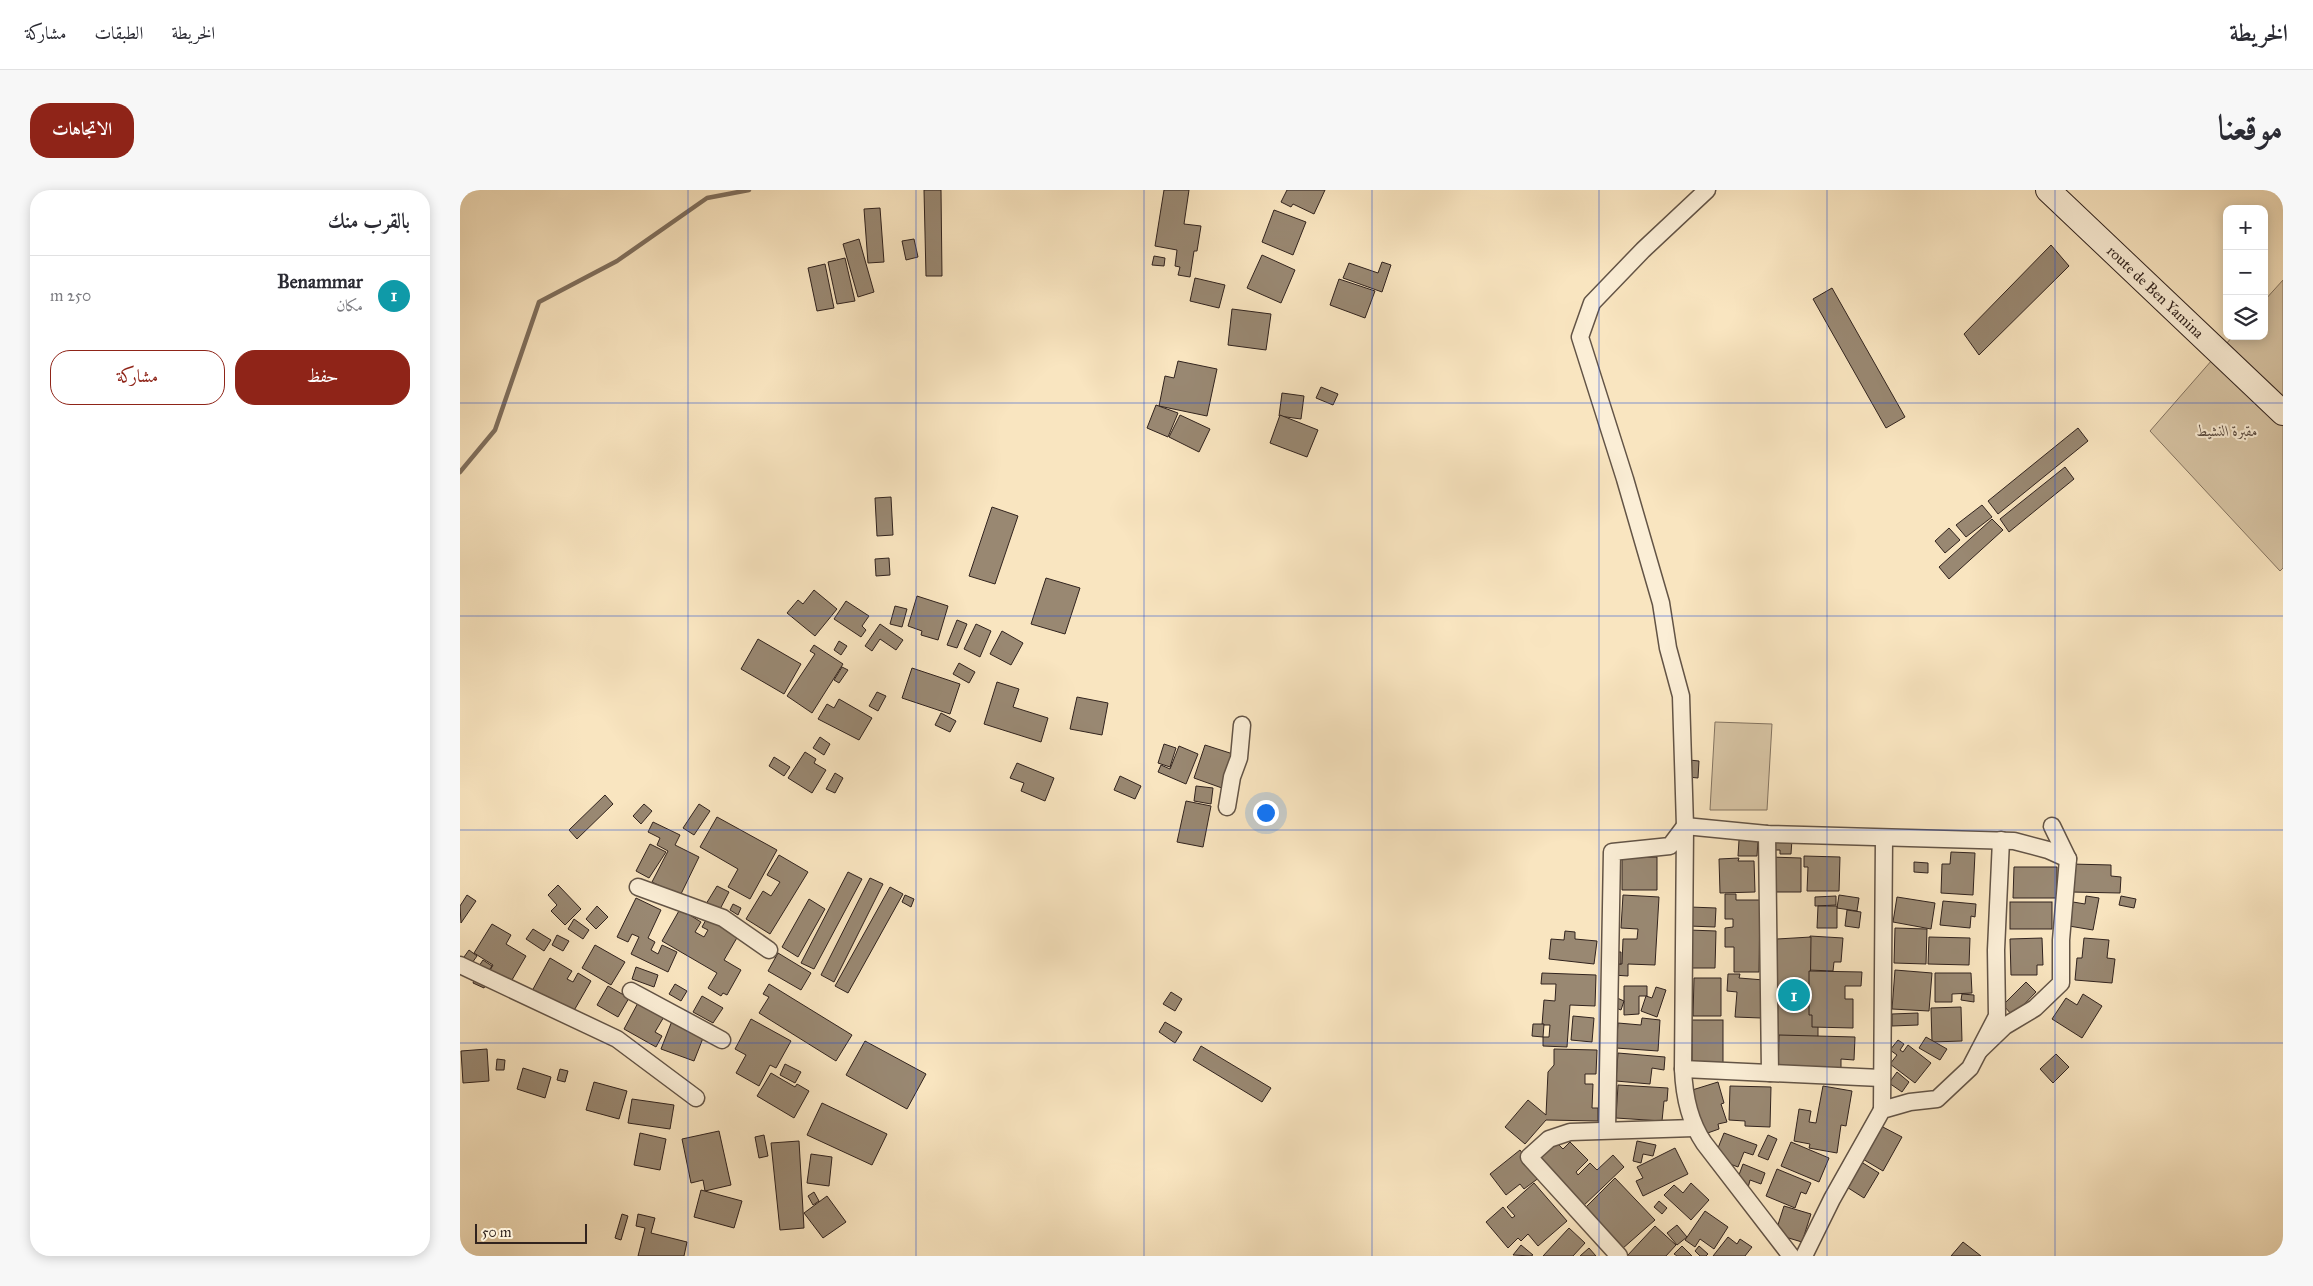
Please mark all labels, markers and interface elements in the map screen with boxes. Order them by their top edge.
text: الخريطة [2230,18,2288,48]
text: مشاركة [25,22,66,44]
text: الطبقات [94,22,143,44]
text: الخريطة [171,22,215,44]
button: الاتجاهات [30,103,134,158]
text: موقعنا [2218,106,2283,149]
map controls [2223,205,2268,340]
button: + [2223,205,2268,250]
text: بالقرب منك [328,208,410,234]
street label: route de Ben Yamina [2103,242,2208,342]
button: − [2223,250,2268,295]
text: Benammar [277,270,363,293]
text: 250 m [50,286,91,305]
text: 1 [391,286,397,305]
button: layers [2223,295,2268,340]
text: مكان [336,296,363,315]
button: مشاركة [50,350,225,405]
button: حفظ [235,350,410,405]
park label: مقبرة النشيط [2196,422,2258,440]
your location [1253,800,1279,826]
pin: 1 [1778,976,1810,1014]
scale bar [475,1221,588,1244]
text: 50 m [482,1224,511,1241]

